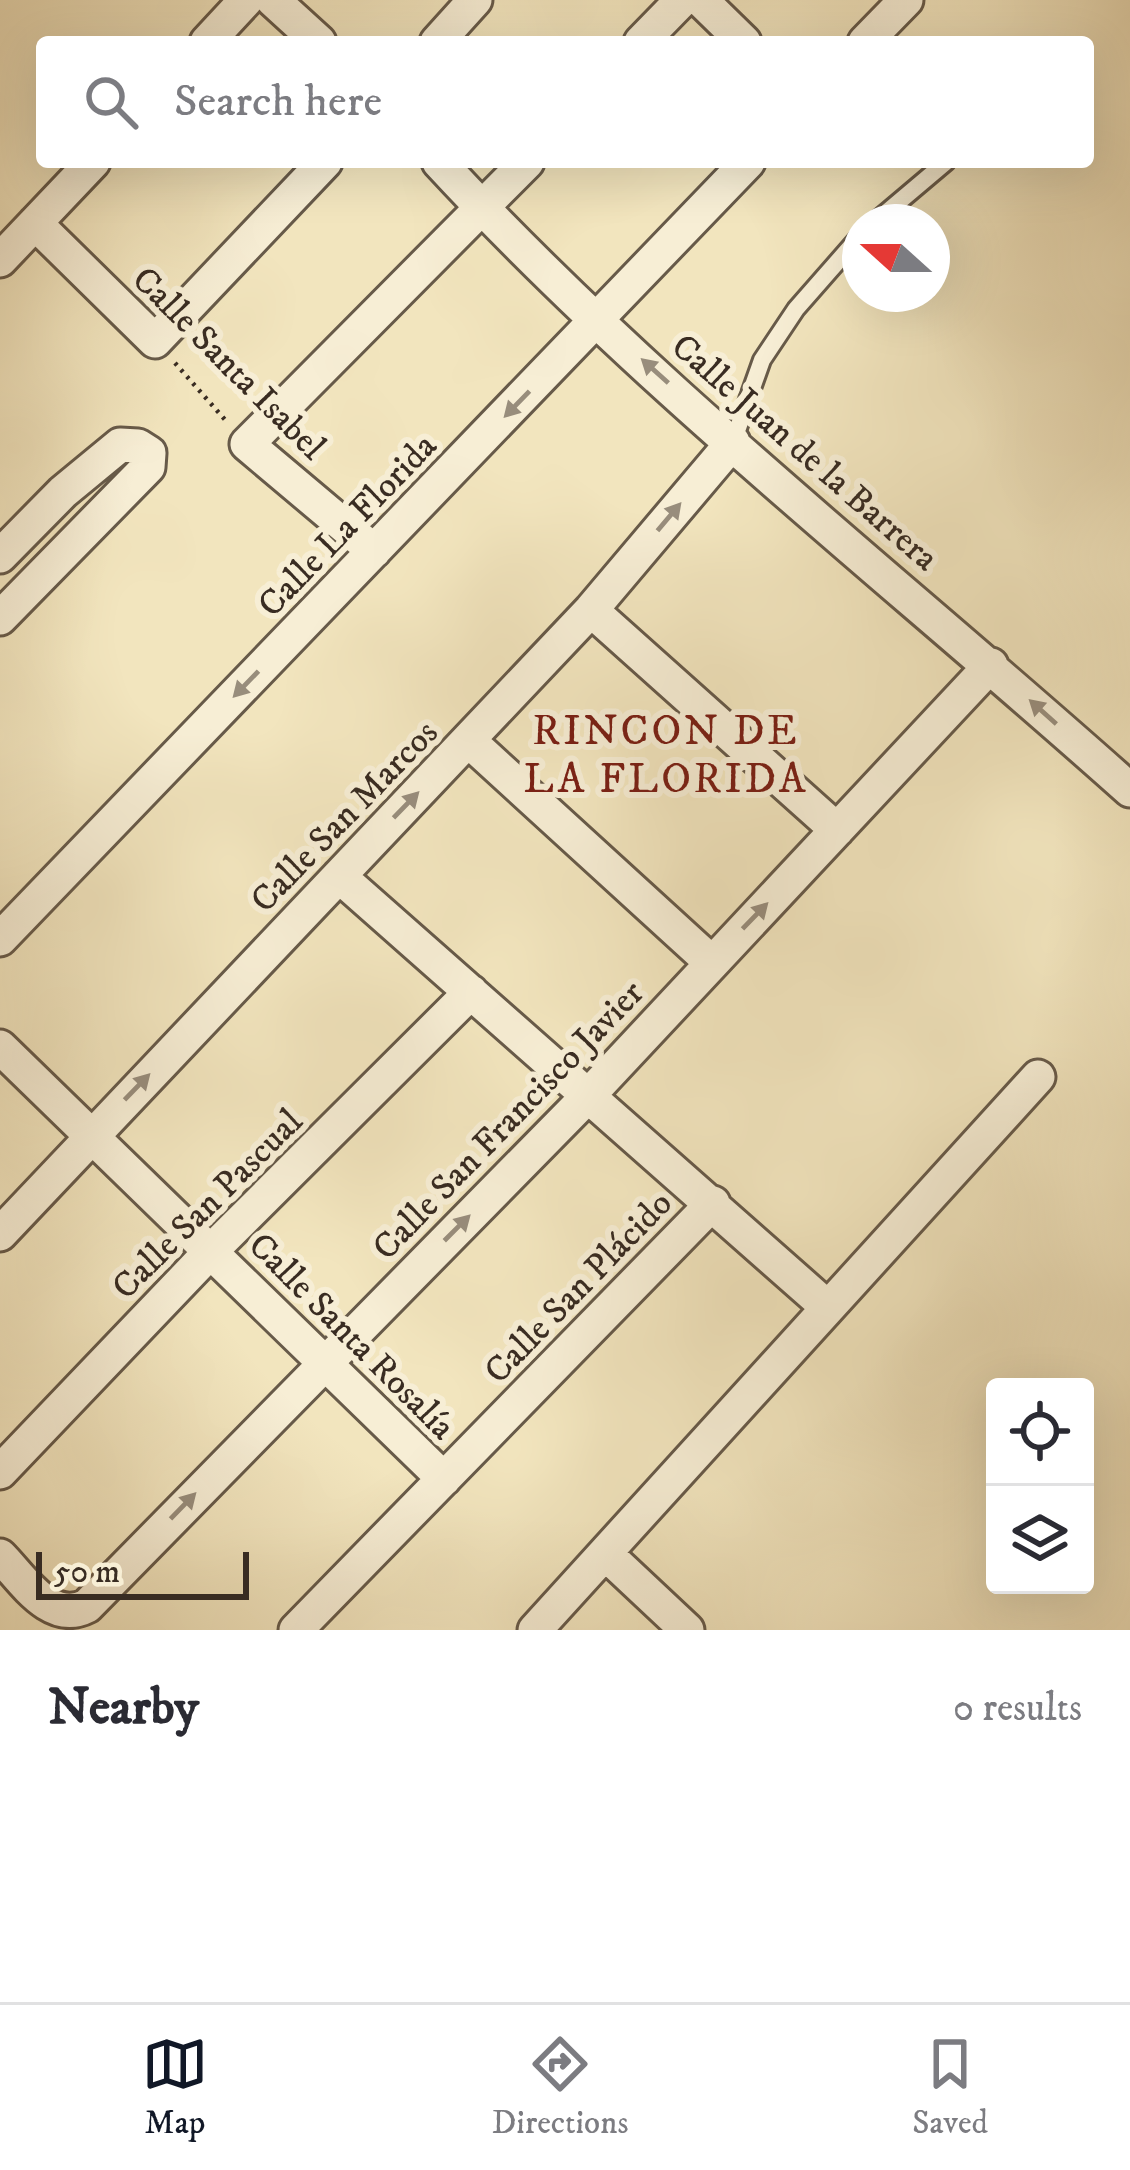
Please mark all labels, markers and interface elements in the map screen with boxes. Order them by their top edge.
search box [36,36,1094,168]
icon: search [78,69,144,135]
text: Search here [174,74,382,130]
north arrow [842,204,950,312]
street label: Calle Santa Isabel [122,258,335,470]
street label: Calle Juan de la Barrera [662,325,948,582]
one-way arrow [641,358,670,385]
one-way arrow [503,389,531,418]
street label: Calle La Florida [249,424,447,627]
one-way arrow [656,502,682,532]
one-way arrow [232,669,260,698]
one-way arrow [1028,699,1057,726]
district label: RINCON DE LA FLORIDA [524,706,808,806]
street label: Calle San Marcos [242,711,448,922]
one-way arrow [392,791,420,820]
one-way arrow [741,902,769,931]
street label: Calle San Francisco Javier [364,971,654,1270]
one-way arrow [123,1073,151,1102]
street label: Calle San Pascual [103,1100,313,1310]
street label: Calle San Plácido [475,1182,682,1394]
one-way arrow [442,1214,470,1243]
street label: Calle Santa Rosalía [238,1224,465,1450]
map controls [986,1378,1094,1594]
button: locate [986,1378,1094,1486]
button: layers [986,1486,1094,1594]
one-way arrow [169,1492,197,1521]
scale bar [36,1546,249,1599]
text: 50 m [54,1552,120,1593]
text: Nearby [48,1676,199,1740]
text: 0 results [953,1684,1082,1733]
tab: Map [142,2031,208,2144]
tab: Directions [492,2031,628,2144]
tab: Saved [912,2031,988,2144]

